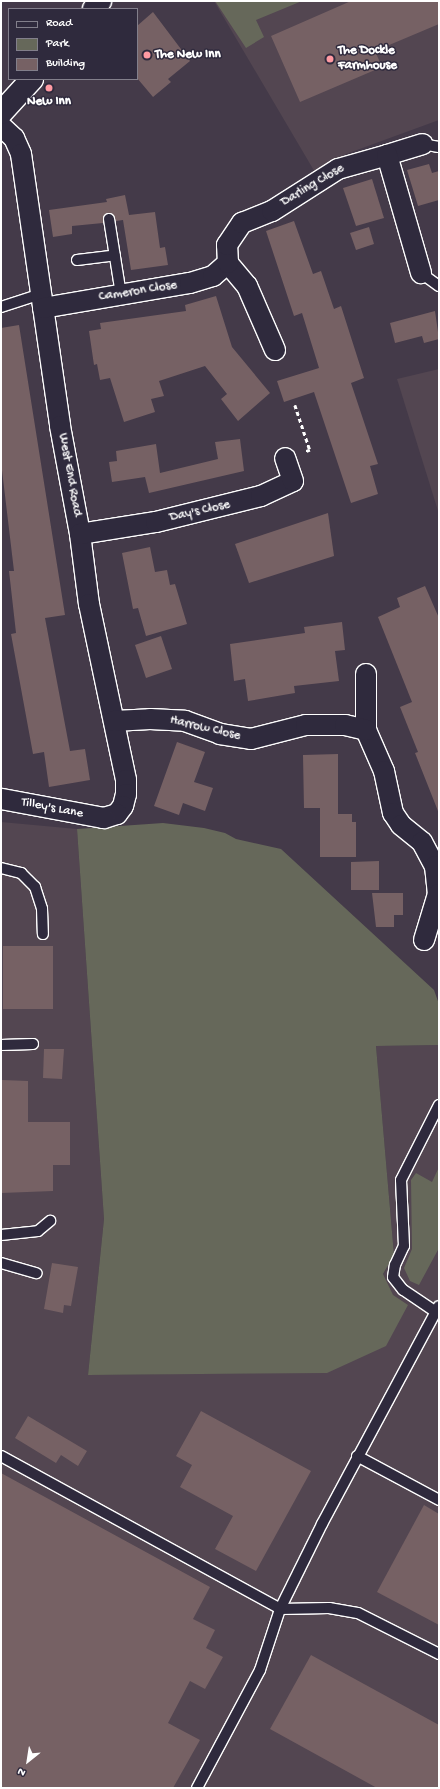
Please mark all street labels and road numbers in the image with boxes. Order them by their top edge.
street label: Darling Close [279,161,347,211]
street label: Cameron Close [98,278,178,306]
street label: West End Road [54,432,84,518]
street label: Day's Close [168,497,232,527]
street label: Harrow Close [168,713,242,745]
street label: Tilley's Lane [20,795,84,823]

